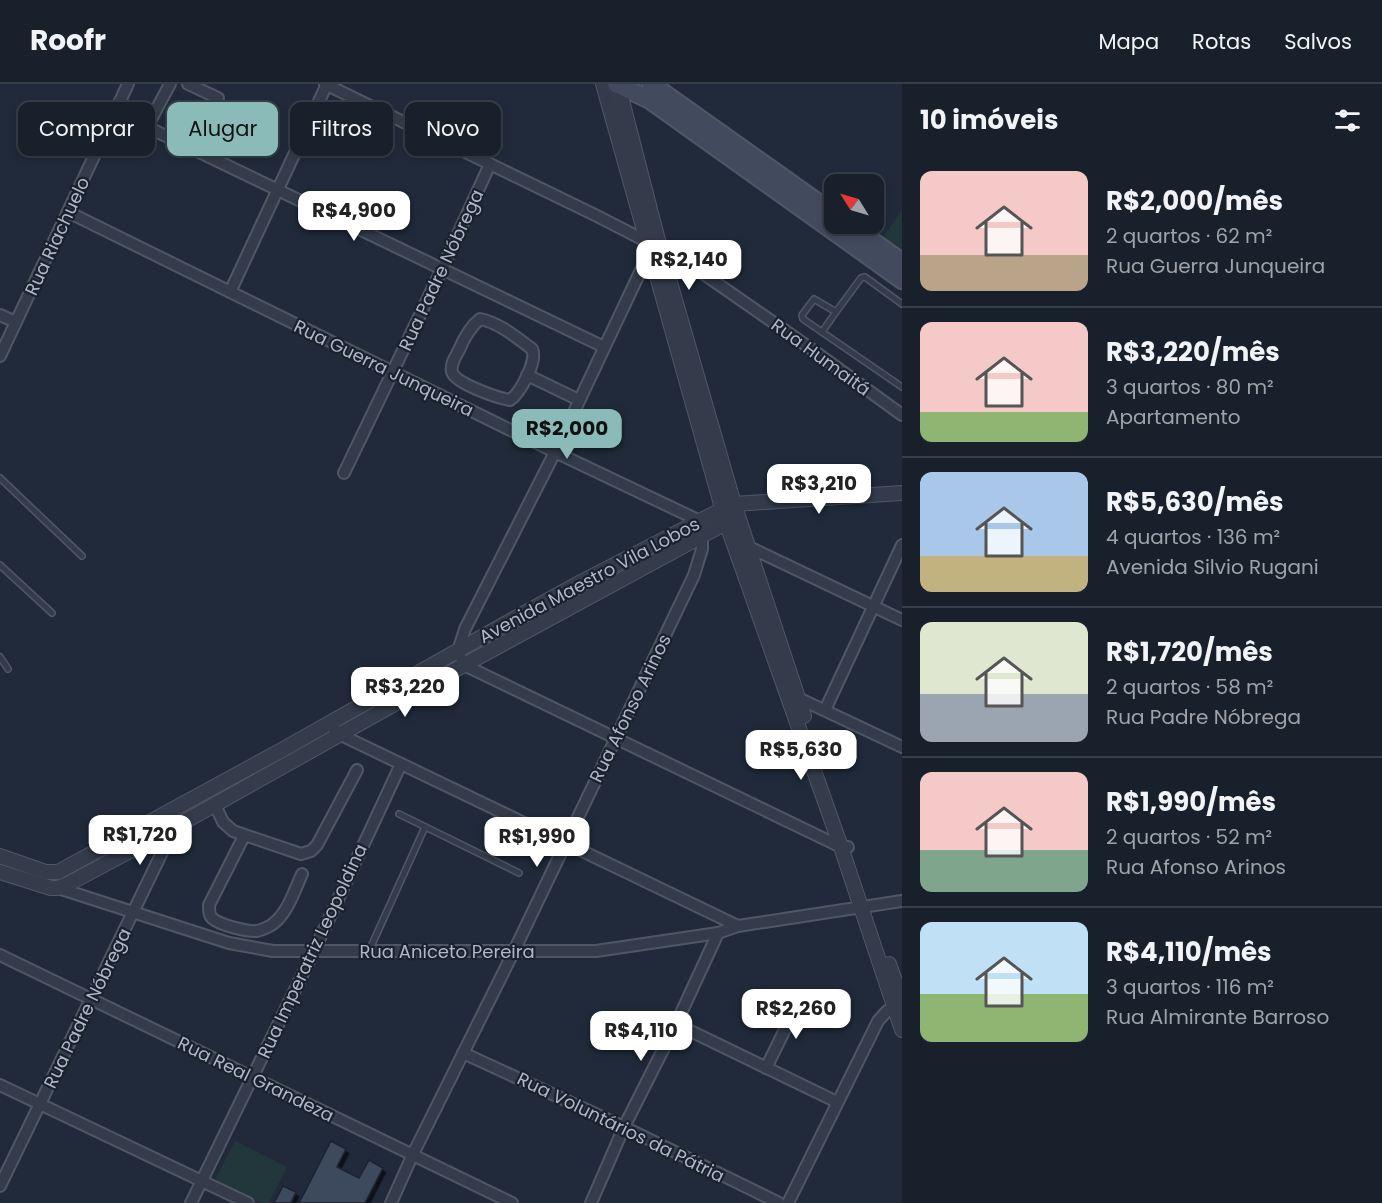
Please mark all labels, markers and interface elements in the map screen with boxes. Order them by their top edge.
text: Roofr [30,21,106,60]
text: Mapa [1098,27,1159,56]
text: Rotas [1192,27,1251,56]
text: Salvos [1284,27,1352,56]
chip: Comprar [18,102,155,156]
chip: Alugar [167,102,278,156]
chip: Filtros [290,102,393,156]
chip: Novo [405,102,501,156]
text: 10 imóveis [920,102,1058,138]
icon: filters [1331,104,1364,137]
street label: Rua Riachuelo [19,173,95,299]
north arrow [824,174,884,234]
map controls [824,174,884,234]
text: R$2,000/mês [1106,183,1283,219]
street label: Rua Padre Nóbrega [393,185,489,355]
pin: R$4,900 [299,191,409,242]
icon: home [968,195,1040,267]
text: R$4,900 [312,196,396,224]
text: 2 quartos · 62 m² [1106,222,1272,250]
pin: R$2,140 [634,240,744,291]
text: R$2,140 [650,245,728,273]
text: Rua Guerra Junqueira [1106,252,1325,280]
street label: Rua Humaitá [766,312,876,402]
street label: Rua Guerra Junqueira [290,314,478,422]
text: R$3,220/mês [1106,334,1280,370]
icon: home [968,346,1040,418]
text: 3 quartos · 80 m² [1106,373,1274,401]
text: Apartamento [1106,403,1241,431]
pin: R$2,000 [512,409,622,460]
text: R$2,000 [526,414,608,442]
pin: R$3,210 [764,464,874,515]
text: R$3,210 [781,469,857,497]
text: R$5,630/mês [1106,484,1284,520]
icon: home [968,496,1040,568]
street label: Avenida Maestro Vila Lobos [474,511,704,649]
text: 4 quartos · 136 m² [1106,523,1280,551]
text: Avenida Silvio Rugani [1106,553,1319,581]
street label: Rua Afonso Arinos [583,630,677,786]
text: R$1,720/mês [1106,634,1273,670]
icon: home [968,646,1040,718]
pin: R$3,220 [350,667,460,718]
text: R$3,220 [365,672,445,700]
text: 2 quartos · 58 m² [1106,673,1273,701]
text: Rua Padre Nóbrega [1106,703,1301,731]
pin: R$5,630 [746,730,856,781]
text: R$5,630 [760,735,842,763]
text: R$1,990/mês [1106,784,1276,820]
icon: home [968,796,1040,868]
pin: R$1,720 [85,815,195,866]
pin: R$1,990 [482,817,592,868]
text: R$1,720 [103,820,177,848]
text: R$1,990 [498,822,576,850]
text: 2 quartos · 52 m² [1106,823,1272,851]
street label: Rua Imperatriz Leopoldina [251,840,373,1062]
text: Rua Afonso Arinos [1106,853,1286,881]
street label: Rua Padre Nóbrega [37,924,137,1092]
text: R$4,110/mês [1106,934,1271,970]
street label: Rua Aniceto Pereira [359,939,535,964]
icon: home [968,946,1040,1018]
text: 3 quartos · 116 m² [1106,973,1274,1001]
pin: R$2,260 [741,989,851,1040]
text: R$2,260 [756,994,836,1022]
text: Rua Almirante Barroso [1106,1003,1329,1031]
pin: R$4,110 [586,1011,696,1062]
text: R$4,110 [604,1016,678,1044]
street label: Rua Real Grandeza [174,1030,338,1128]
street label: Rua Voluntários da Pátria [513,1066,729,1188]

